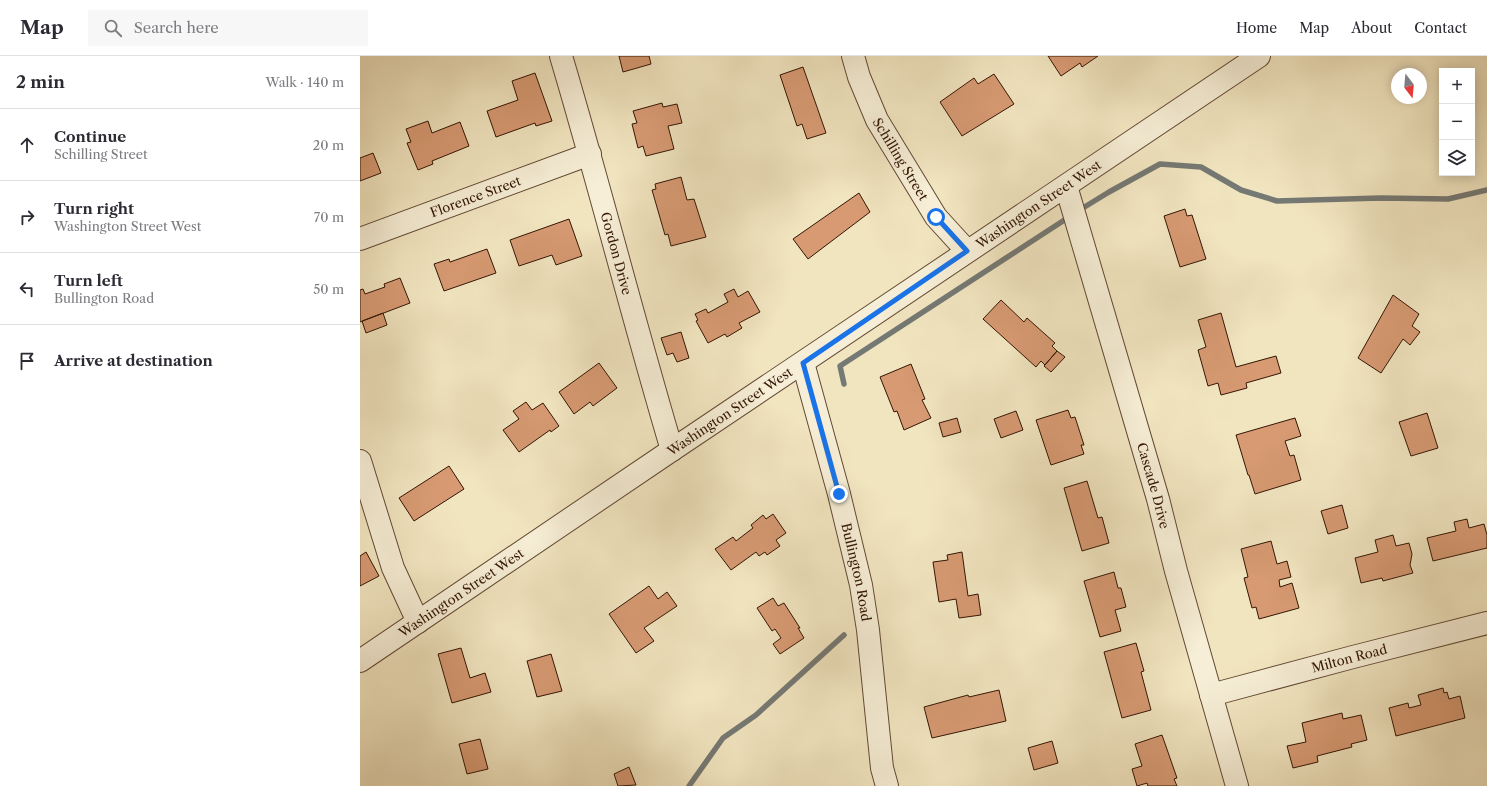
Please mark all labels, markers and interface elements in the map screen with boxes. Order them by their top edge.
search box [88,10,368,46]
text: Map [20,16,64,39]
icon: search [102,17,124,39]
text: Search here [134,18,219,37]
text: Home [1236,19,1277,37]
text: Map [1299,19,1329,37]
text: About [1351,19,1392,37]
text: Contact [1414,19,1467,37]
north arrow [1391,68,1427,104]
map controls [1439,68,1475,176]
button: + [1439,68,1475,104]
text: 2 min [16,72,65,92]
text: Walk · 140 m [266,74,344,90]
button: − [1439,104,1475,140]
street label: Schilling Street [869,115,932,203]
text: Continue [54,127,126,146]
icon: ahead [16,134,38,156]
text: 20 m [313,137,344,153]
button: layers [1439,140,1475,176]
text: Schilling Street [54,146,148,162]
street label: Washington Street West [972,156,1104,252]
street label: Florence Street [428,172,523,220]
text: Turn right [54,199,134,218]
icon: right [16,206,38,228]
route start [927,208,945,226]
text: 70 m [314,209,344,225]
street label: Gordon Drive [598,210,636,296]
text: Washington Street West [54,218,201,234]
text: Turn left [54,271,123,290]
icon: left [16,278,38,300]
text: 50 m [313,281,344,297]
text: Bullington Road [54,290,154,306]
icon: arrive [16,350,38,372]
text: Arrive at destination [54,351,213,370]
street label: Washington Street West [663,363,796,460]
street label: Cascade Drive [1134,441,1173,530]
route end [830,485,848,503]
street label: Bullington Road [838,521,875,622]
street label: Washington Street West [395,545,527,641]
street label: Milton Road [1310,641,1389,676]

